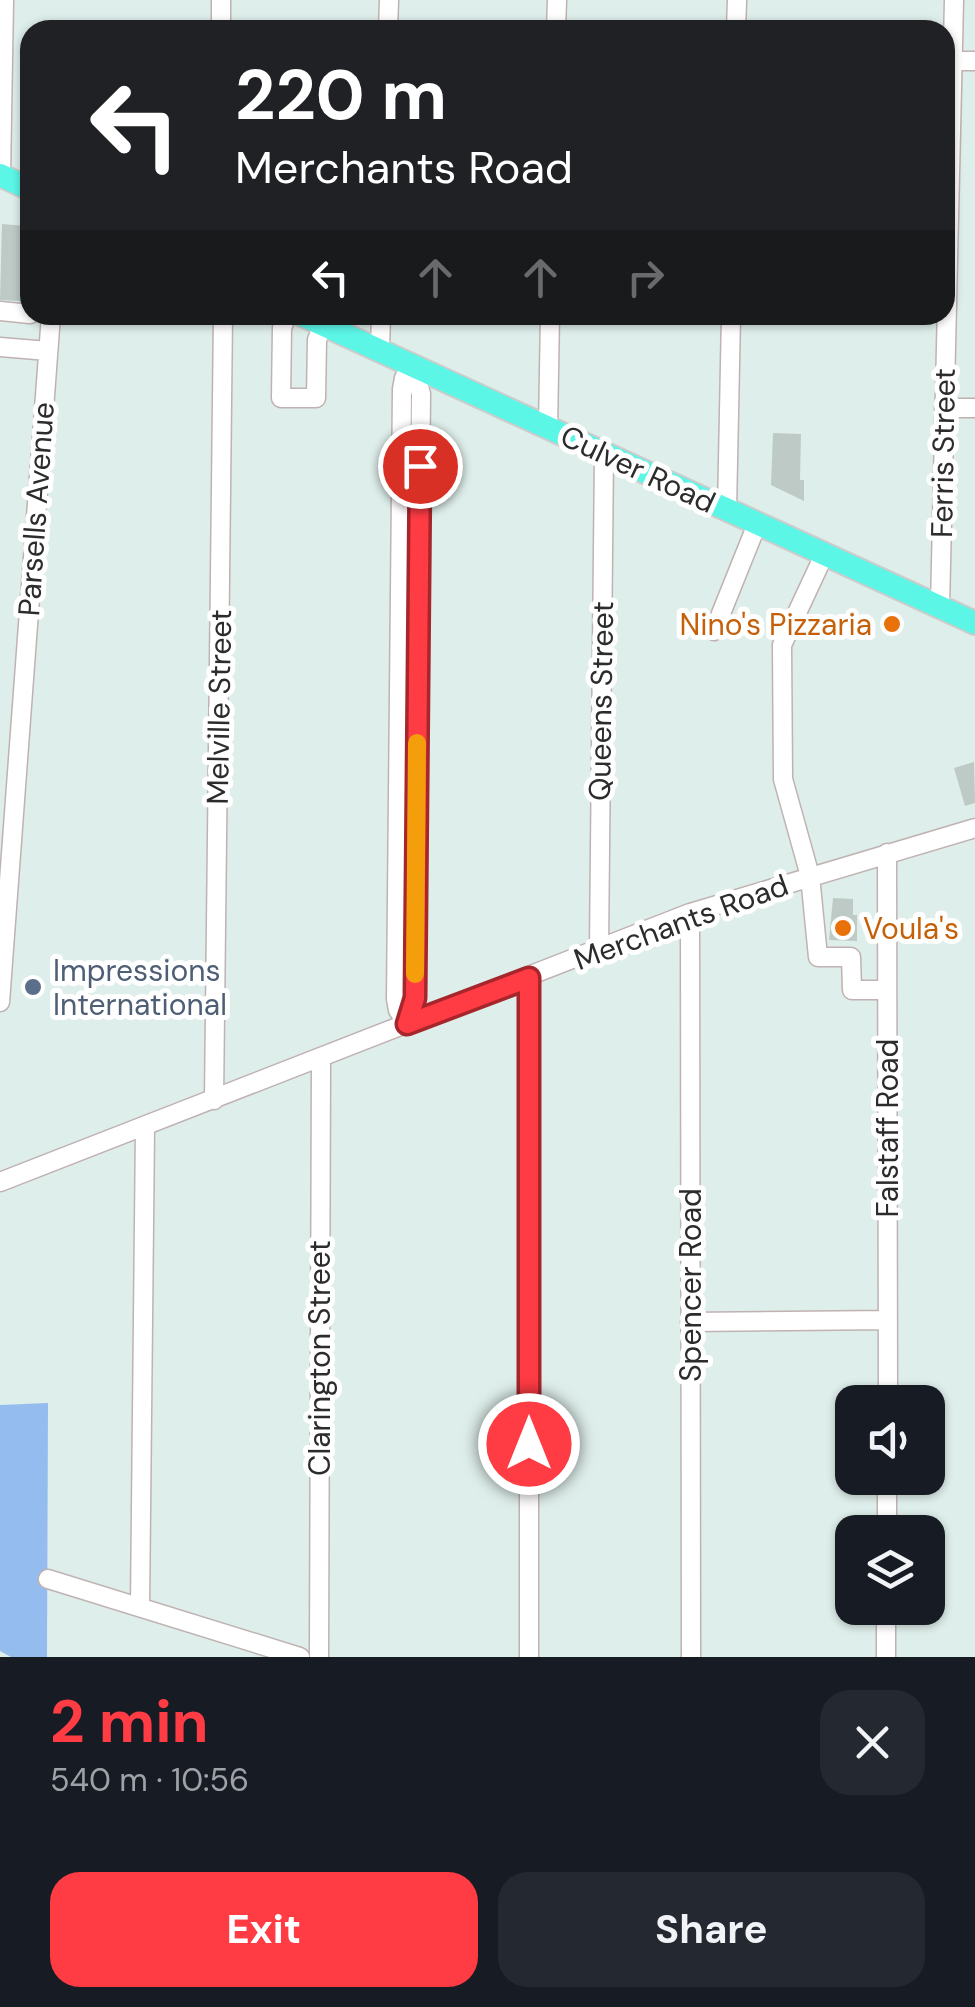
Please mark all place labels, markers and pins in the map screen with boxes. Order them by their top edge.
pin [378,424,463,509]
place label: Nino's Pizzaria [680,605,872,644]
marker: Nino's Pizzaria [881,613,903,635]
place label: Voula's [863,909,959,948]
marker: Voula's [832,917,854,939]
place label: Impressions International [53,951,227,1024]
marker: Impressions International [22,976,44,998]

